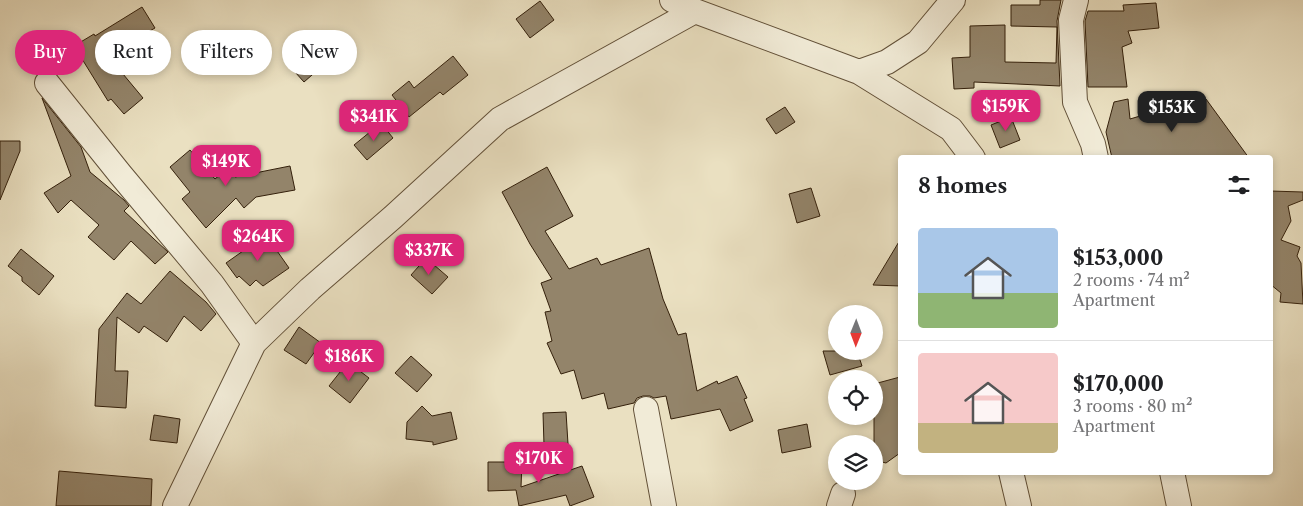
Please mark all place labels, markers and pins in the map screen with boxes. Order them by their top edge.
pin: $159K [971,90,1041,132]
pin: $153K [1137,90,1207,133]
pin: $341K [339,100,409,142]
pin: $149K [191,144,261,187]
pin: $264K [223,220,293,262]
pin: $337K [394,234,464,276]
pin: $186K [314,340,384,382]
pin: $170K [504,442,574,484]

